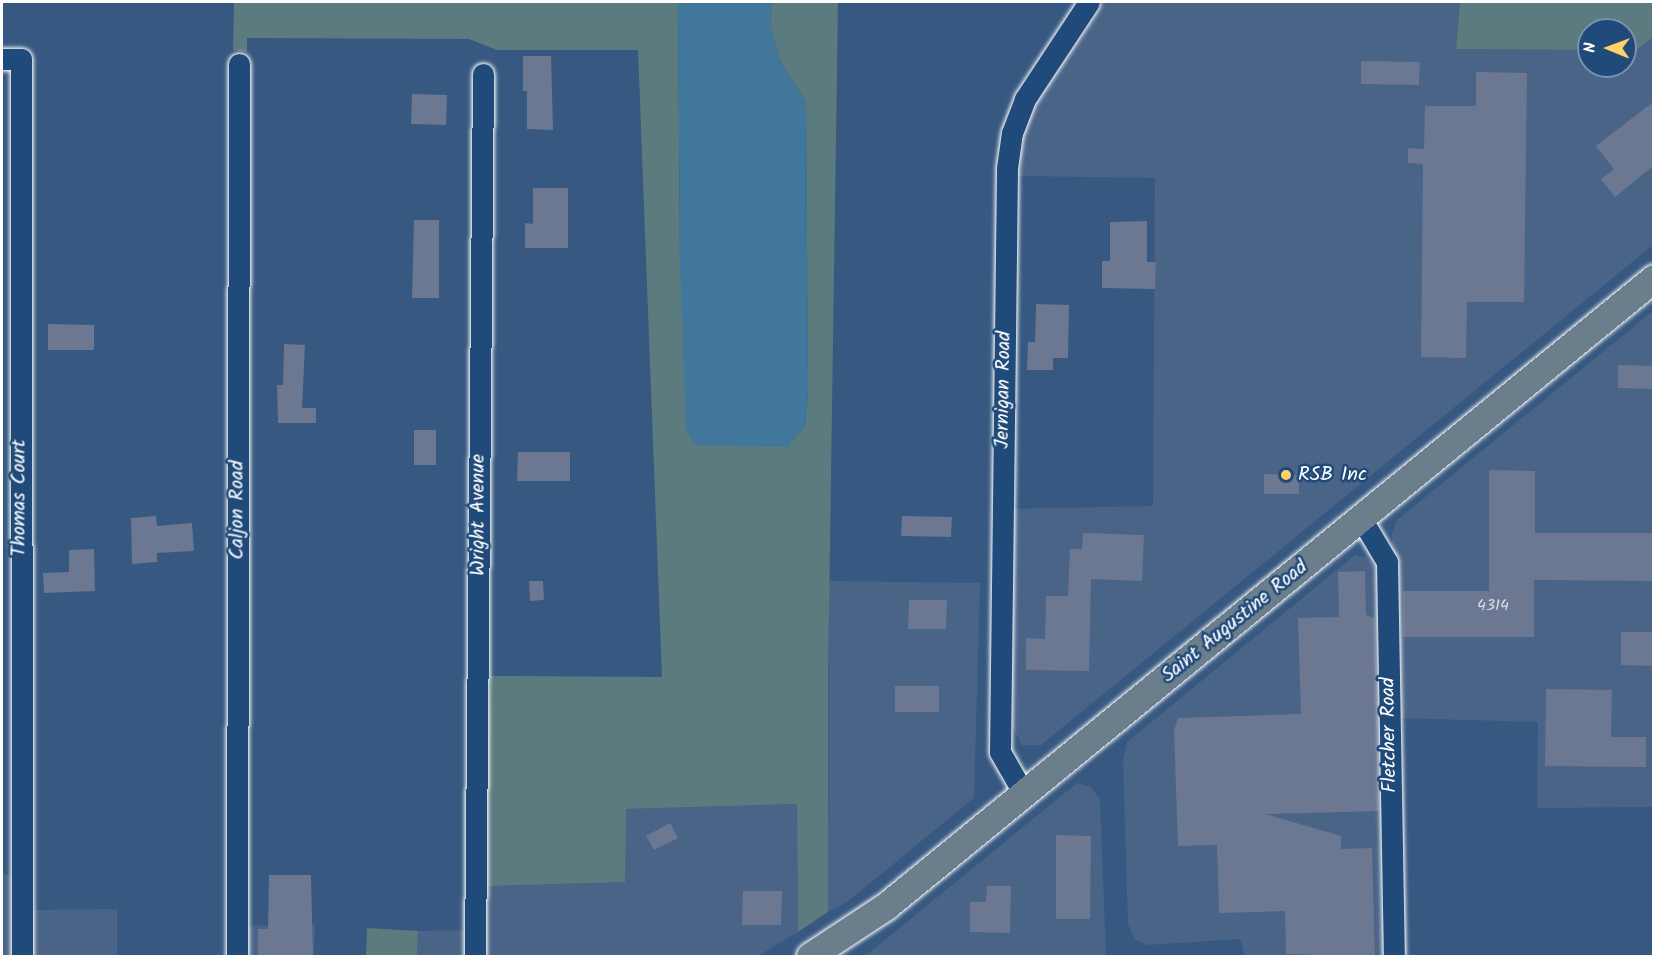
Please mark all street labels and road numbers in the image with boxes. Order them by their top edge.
street label: Jernigan Road [991,331,1017,449]
street label: Thomas Court [8,439,32,557]
street label: Wright Avenue [467,454,491,576]
street label: Caljon Road [226,460,250,560]
street label: Saint Augustine Road [1157,556,1313,688]
street label: Fletcher Road [1377,677,1403,793]

